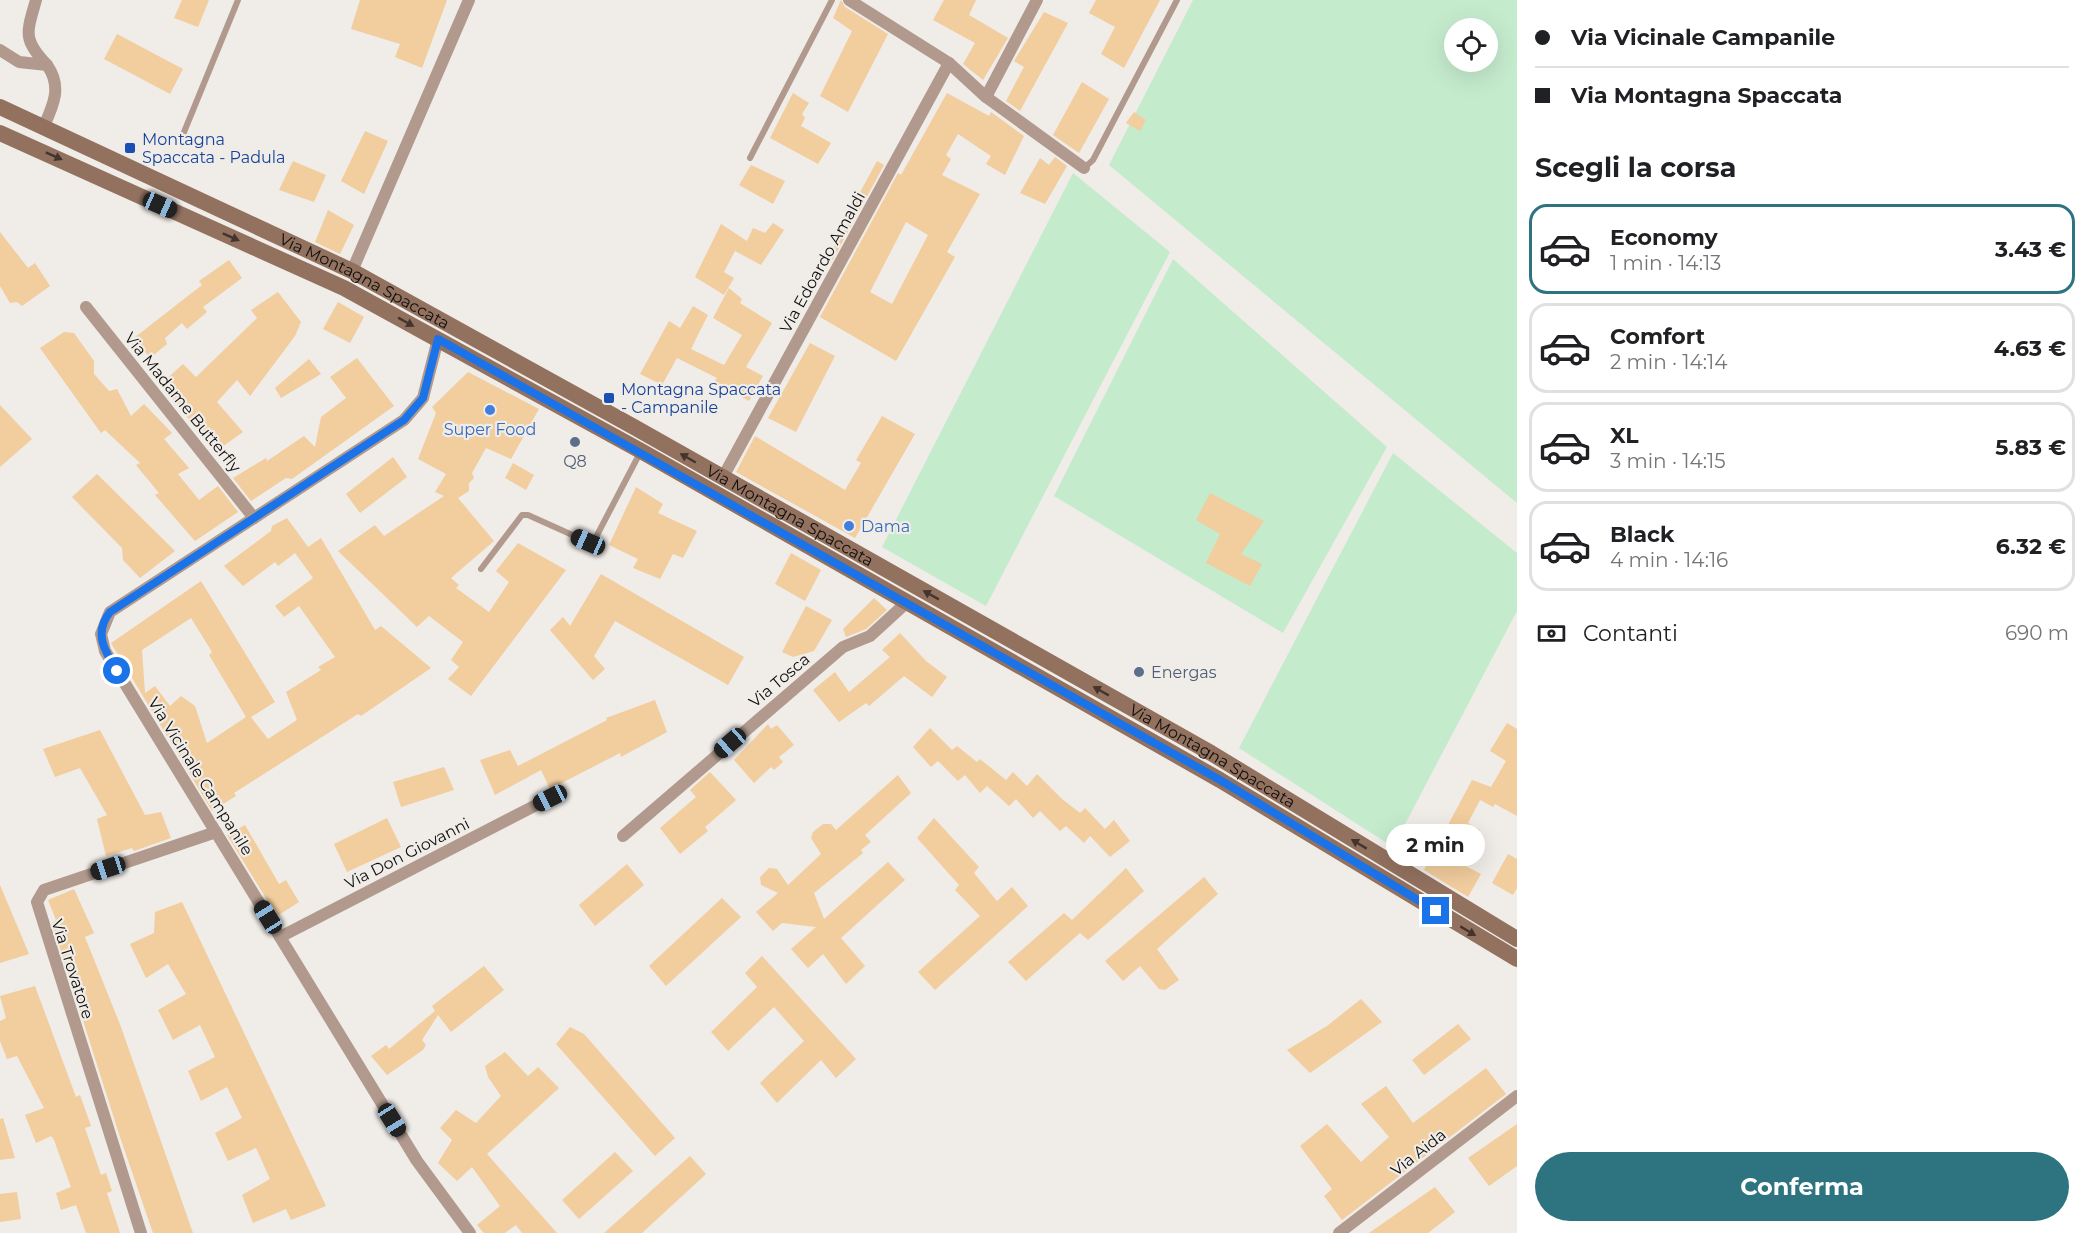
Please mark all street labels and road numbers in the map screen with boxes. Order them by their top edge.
street label: Via Edoardo Amaldi [776,188,869,336]
street label: Via Montagna Spaccata [276,230,453,333]
street label: Via Madame Butterfly [120,328,245,476]
street label: Via Montagna Spaccata [703,461,877,570]
street label: Via Tosca [745,650,814,711]
street label: Via Vicinale Campanile [144,694,257,859]
street label: Via Montagna Spaccata [1126,700,1299,812]
street label: Via Don Giovanni [342,814,473,893]
street label: Via Trovatore [47,917,98,1021]
street label: Via Aida [1387,1125,1450,1180]

